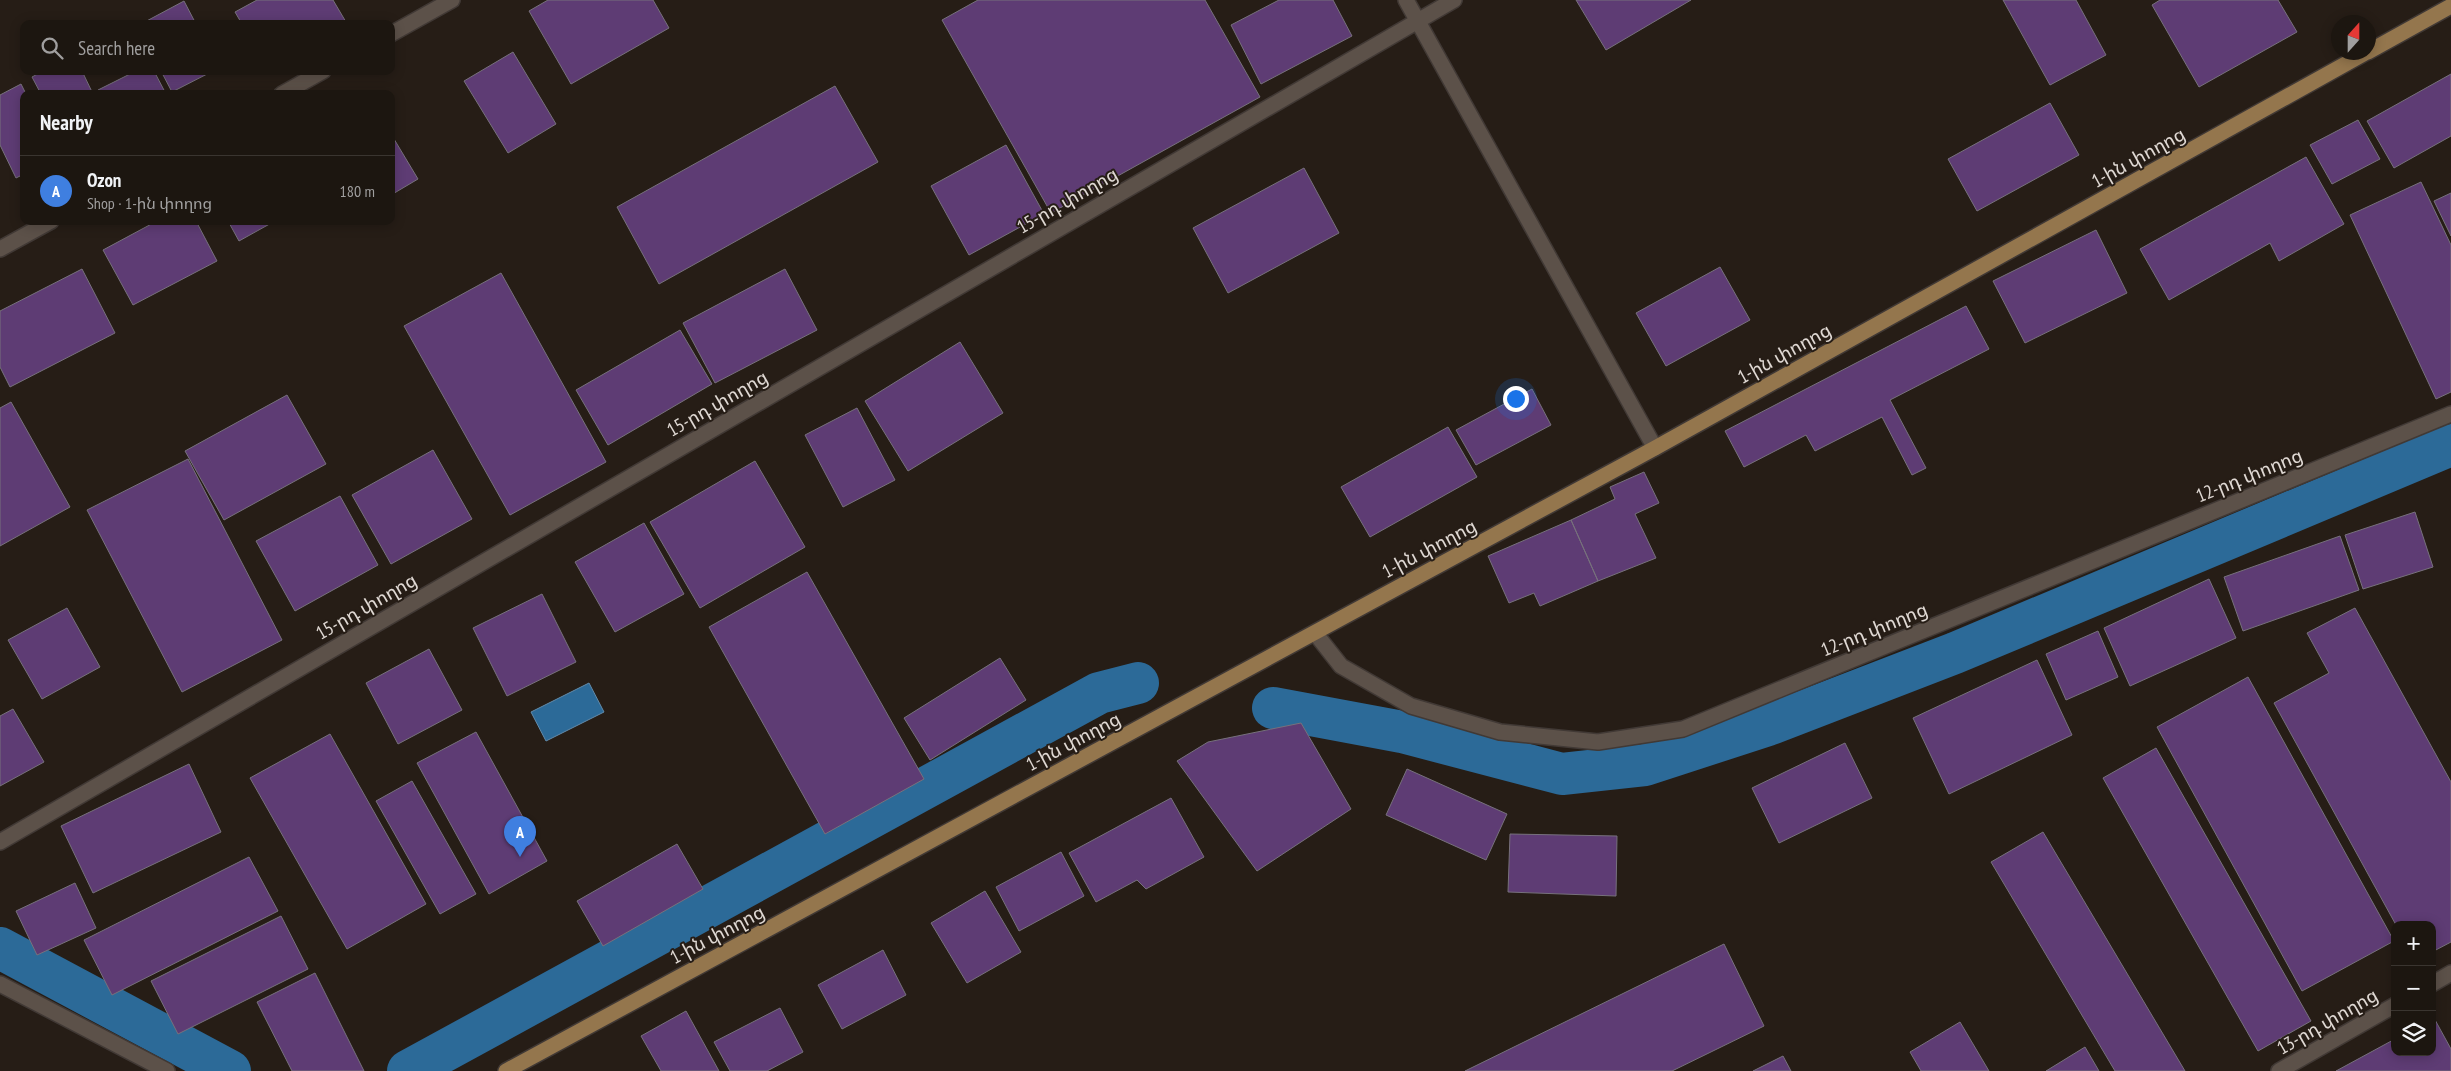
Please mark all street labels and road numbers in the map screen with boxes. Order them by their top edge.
street label: 1-ին փողոց [2087,121,2189,193]
street label: 15-րդ փողոց [1012,161,1122,239]
street label: 1-ին փողոց [1733,317,1835,389]
street label: 15-րդ փողոց [662,364,772,442]
street label: 12-րդ փողոց [2192,443,2306,507]
street label: 1-ին փողոց [1378,513,1480,583]
street label: 15-րդ փողոց [311,567,421,645]
street label: 12-րդ փողոց [1817,597,1931,661]
street label: 1-ին փողոց [1022,706,1124,776]
street label: 1-ին փողոց [666,899,768,969]
street label: 13-րդ փողոց [2272,982,2382,1060]

